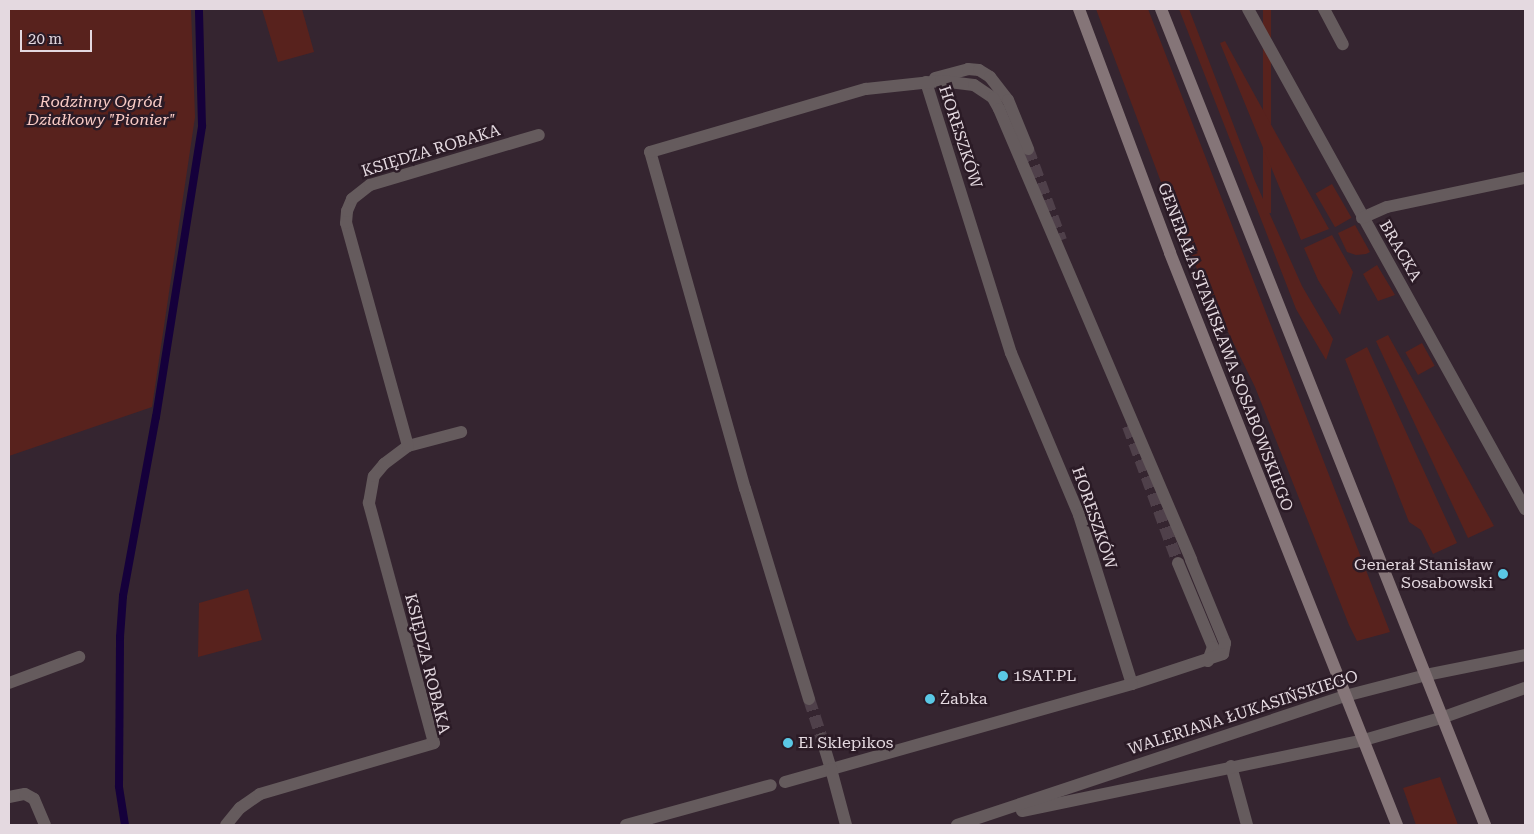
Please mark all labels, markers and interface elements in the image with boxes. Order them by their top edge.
scale bar [22,20,95,52]
text: 20 m [28,30,62,48]
street label: HORESZKÓW [934,83,986,191]
park label: Rodzinny Ogród Działkowy "Pionier" [27,92,175,130]
street label: KSIĘDZA ROBAKA [359,121,503,181]
street label: GENERAŁA STANISŁAWA SOSABOWSKIEGO [1153,180,1297,514]
street label: BRACKA [1375,217,1425,285]
street label: HORESZKÓW [1068,464,1120,572]
place label: Generał Stanisław Sosabowski [1354,555,1493,593]
marker: Generał Stanisław Sosabowski [1497,568,1509,580]
street label: KSIĘDZA ROBAKA [400,592,454,736]
place label: 1SAT.PL [1013,666,1076,686]
street label: WALERIANA ŁUKASIŃSKIEGO [1126,667,1360,759]
marker: 1SAT.PL [997,670,1009,682]
place label: Żabka [940,689,987,709]
marker: Żabka [924,693,936,705]
place label: El Sklepikos [798,733,893,753]
marker: El Sklepikos [782,737,794,749]

